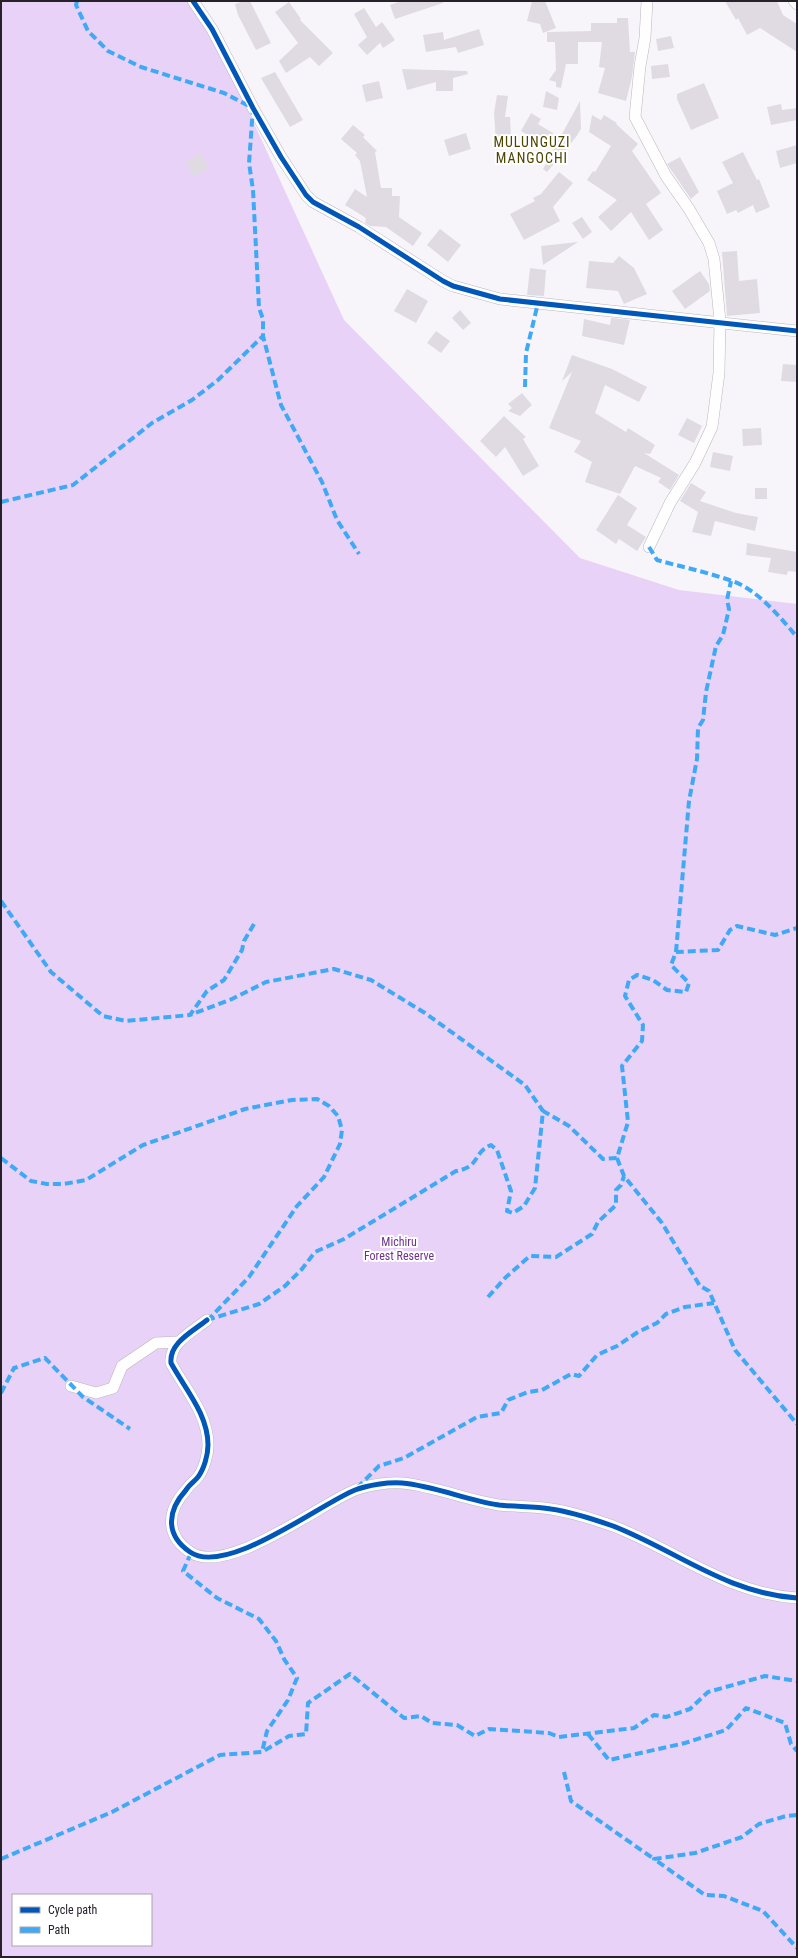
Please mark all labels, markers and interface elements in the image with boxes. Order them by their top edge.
district label: MULUNGUZI MANGOCHI [493,134,571,166]
park label: Michiru Forest Reserve [364,1235,434,1263]
legend [12,1894,152,1946]
text: Cycle path [48,1903,98,1917]
text: Path [48,1923,70,1937]

